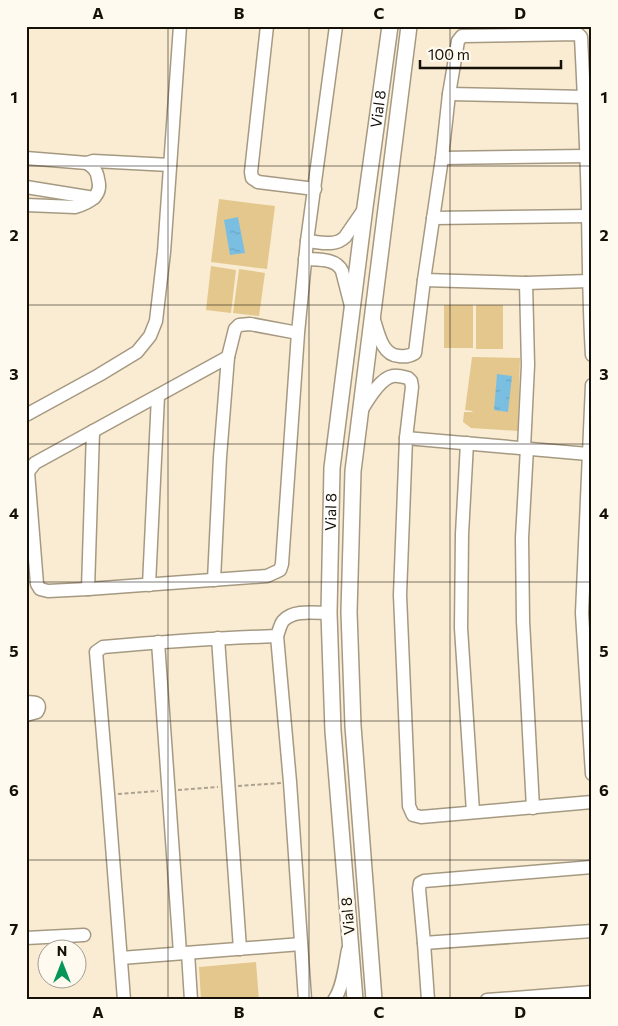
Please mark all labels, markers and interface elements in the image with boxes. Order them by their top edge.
text: A [92,3,104,22]
text: B [234,3,245,22]
text: C [374,3,385,22]
text: D [514,3,526,22]
scale bar [420,38,562,70]
text: 100 m [428,45,470,63]
text: 1 [10,87,18,106]
text: 1 [600,87,608,106]
street label: Vial 8 [366,89,389,129]
text: 2 [9,225,19,244]
text: 2 [599,225,609,244]
text: 3 [9,364,19,383]
text: 3 [599,364,609,383]
street label: Vial 8 [321,493,339,531]
text: 4 [9,503,19,522]
text: 4 [599,503,609,522]
text: 5 [9,641,19,660]
text: 5 [599,641,609,660]
text: 6 [9,780,19,799]
text: 6 [599,780,609,799]
street label: Vial 8 [336,896,358,936]
text: 7 [10,919,19,938]
text: 7 [600,919,609,938]
north arrow [38,938,88,988]
text: N [57,942,67,959]
text: A [92,1002,104,1021]
text: B [234,1002,245,1021]
text: C [374,1002,385,1021]
text: D [514,1002,526,1021]

